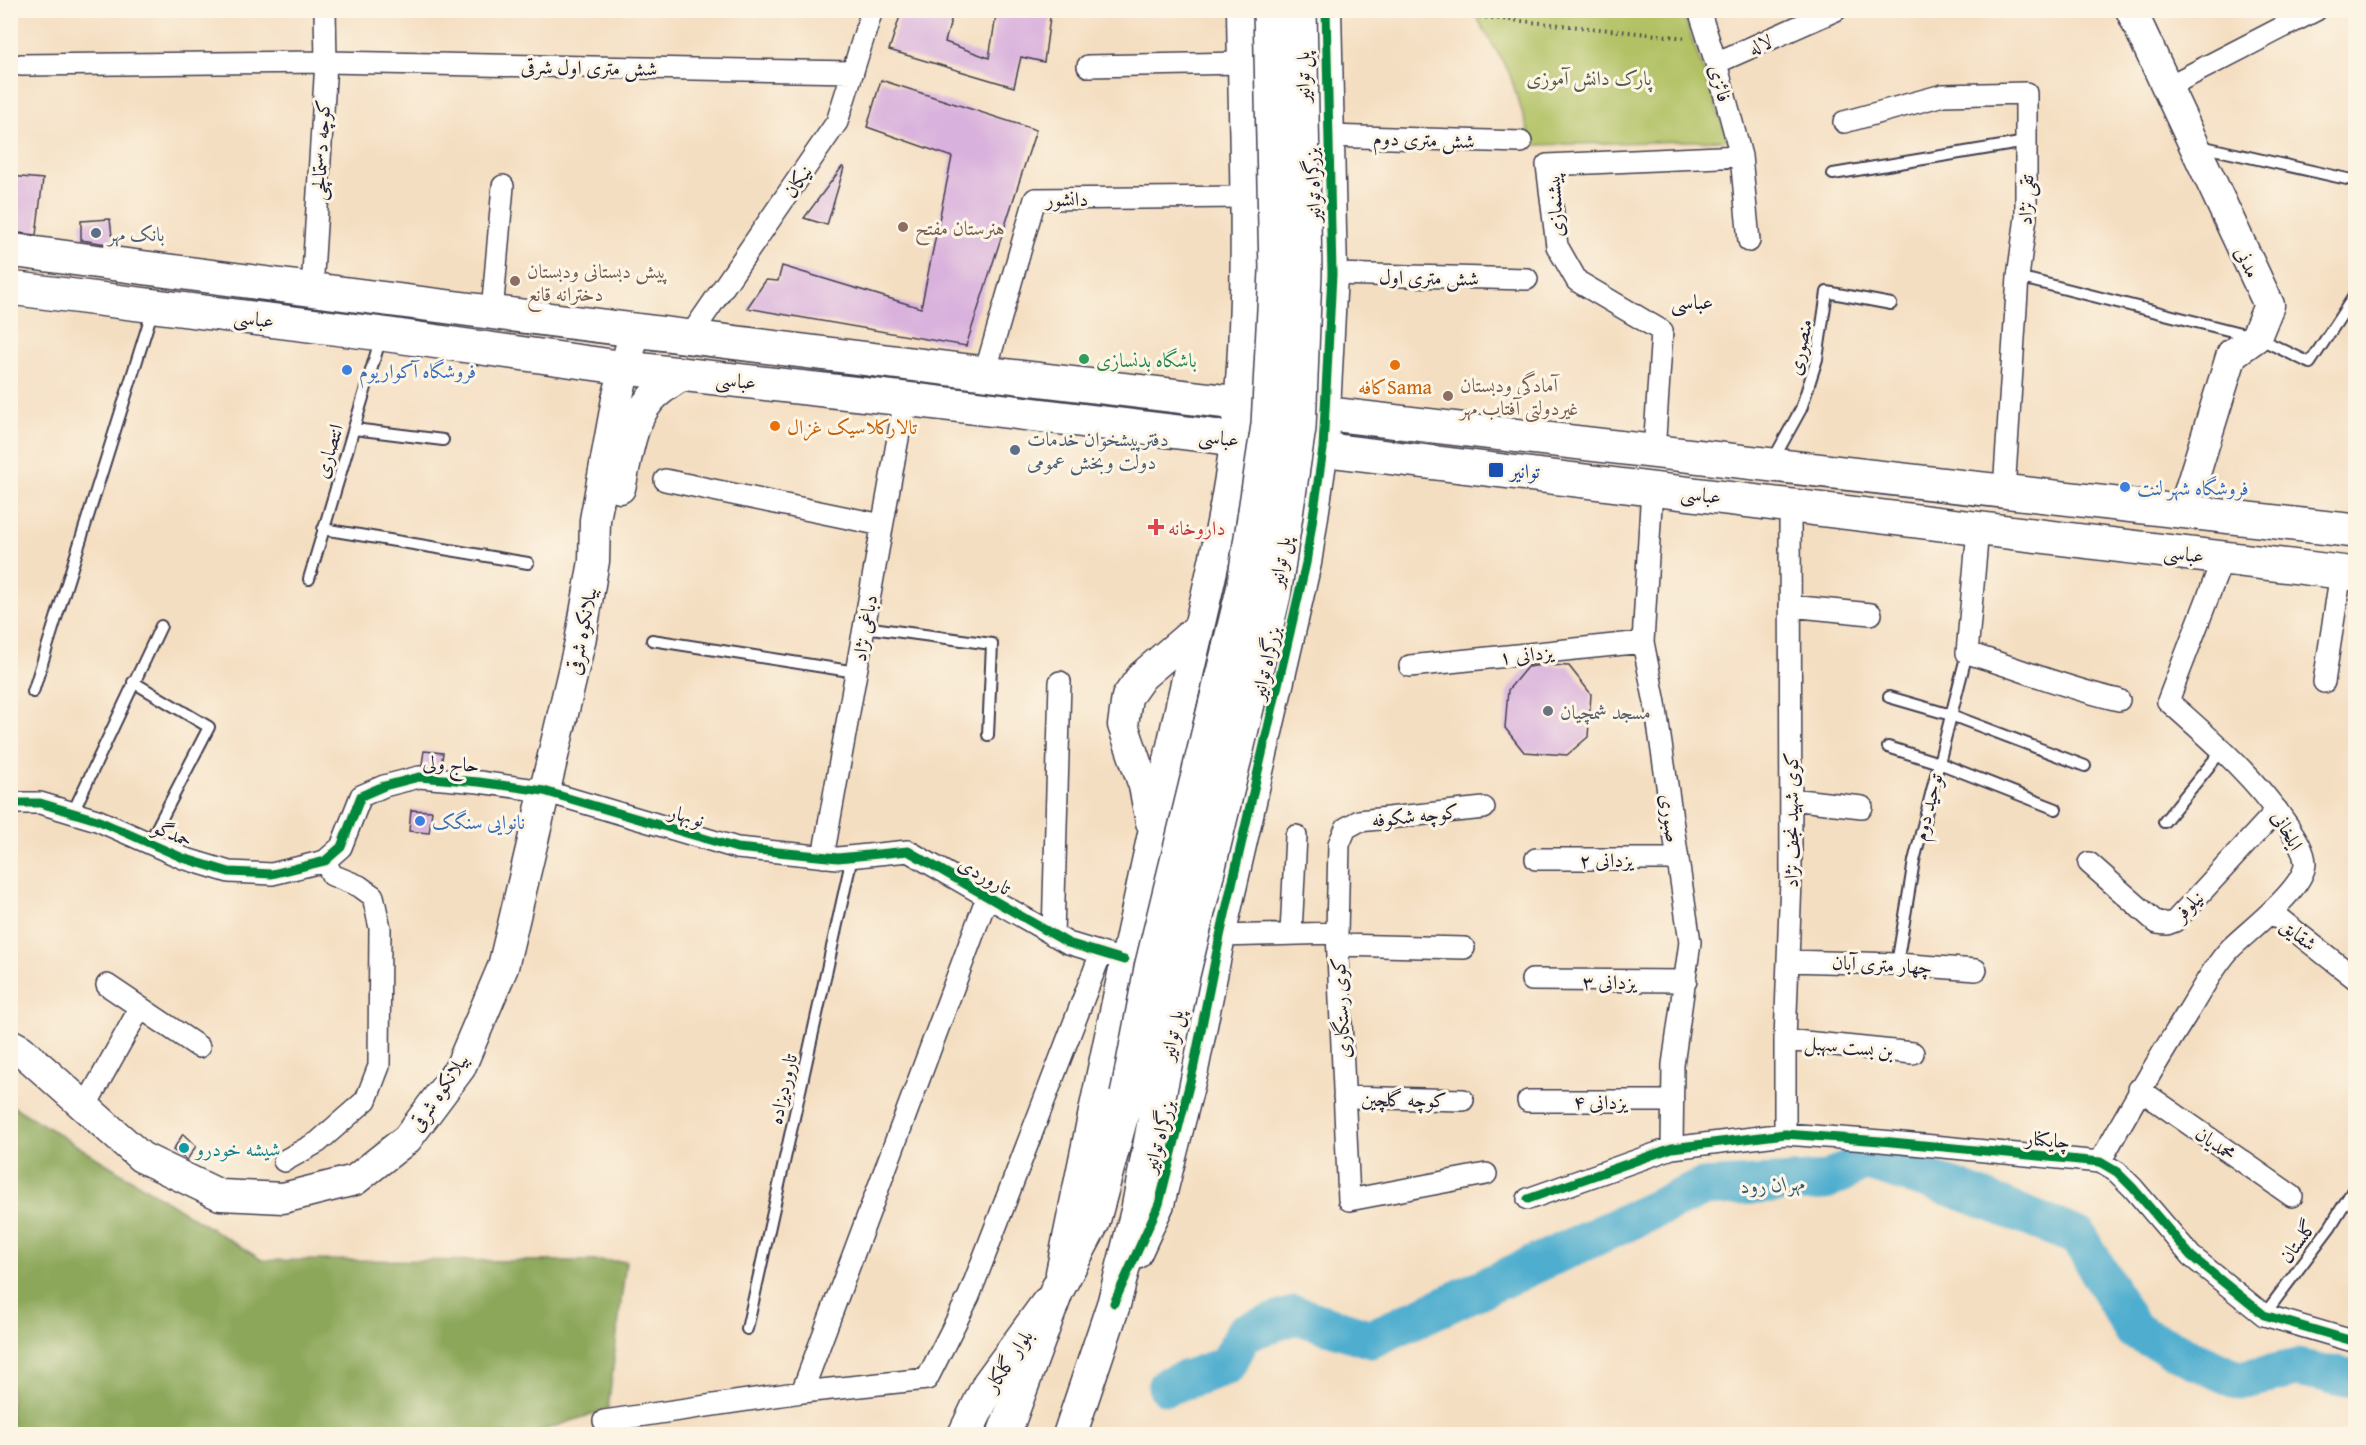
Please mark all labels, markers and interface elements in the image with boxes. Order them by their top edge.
street label: لاله [1743,26,1777,62]
street label: پل توانیر [1287,50,1318,105]
street label: شش متری اول شرقی [520,51,658,83]
street label: فائزی [1702,61,1740,105]
park label: پارک دانش آموزی [1526,63,1653,93]
street label: کوچه دستمالچی [303,99,337,201]
street label: شش متری دوم [1372,123,1475,159]
street label: بزرگراه توانیر [1296,147,1328,225]
street label: نیکان [775,159,819,203]
street label: پیشنمازی [1537,172,1571,238]
street label: تقی نژاد [2010,174,2041,226]
street label: دانشور [1044,184,1088,213]
place label: هنرستان مفتح [915,213,1005,246]
place label: بانک مهر [106,219,165,248]
marker: هنرستان مفتح [896,220,910,234]
marker: بانک مهر [89,226,103,240]
street label: مدنی [2228,241,2268,283]
place label: پیش دبستانی ودبستان دخترانه قانع [527,256,668,312]
street label: شش متری اول [1379,262,1479,292]
marker: پیش دبستانی ودبستان دخترانه قانع [508,274,522,288]
district label: عباسی [1671,286,1713,317]
street label: عباسى [232,301,276,336]
street label: منصوری [1779,316,1819,378]
place label: باشگاه بدنسازی [1096,345,1197,374]
marker: باشگاه بدنسازی [1077,352,1091,366]
place label: فروشگاه آکواریوم [359,356,476,389]
marker: کافهSama [1388,358,1402,372]
marker: فروشگاه آکواریوم [340,363,354,377]
street label: عباسى [714,363,758,398]
place label: آمادگی ودبستان غیردولتی آفتاب مهر [1458,370,1578,423]
place label: کافهSama [1358,372,1433,401]
marker: آمادگی ودبستان غیردولتی آفتاب مهر [1441,389,1455,403]
place label: تالارکلاسیک غزال [787,412,917,441]
marker: تالارکلاسیک غزال [768,419,782,433]
street label: انتصاری [306,420,350,482]
street label: عباسى [1197,420,1241,455]
place label: دفترپیشخوان خدمات دولت وبخش عمومی [1027,424,1169,476]
marker: دفترپیشخوان خدمات دولت وبخش عمومی [1008,443,1022,457]
place label: توانیر [1508,456,1540,485]
marker: توانیر [1487,461,1505,479]
place label: فروشگاه شهر لنت [2137,473,2249,502]
street label: عباسى [1679,477,1723,512]
marker: فروشگاه شهر لنت [2118,480,2132,494]
place label: داروخانه [1168,513,1225,542]
marker: داروخانه [1149,520,1163,534]
street label: پل توانیر [1260,533,1298,592]
street label: عباسى [2162,536,2206,571]
street label: بیلانکوه شرقی [558,585,604,677]
street label: دباغی نژاد [844,592,884,664]
street label: بزرگراه توانیر [1242,623,1288,704]
street label: یزدانی ۱ [1498,637,1557,671]
place label: مسجد شمچیان [1560,697,1651,726]
marker: مسجد شمچیان [1541,704,1555,718]
street label: حاج ولی [422,747,480,783]
street label: کوی شهید نجف نژاد [1776,752,1805,888]
street label: توحید دوم [1905,770,1953,845]
street label: صبوری [1653,792,1689,844]
street label: نوبهار [664,796,708,834]
street label: کوچه شکوفه [1370,796,1460,834]
street label: ایلخانی [2265,805,2311,855]
place label: نانوایی سنگک [432,807,525,836]
street label: حمدگو [147,811,197,854]
marker: نانوایی سنگک [413,814,427,828]
street label: یزدانی ۲ [1579,845,1635,874]
street label: تاروردی [953,848,1017,902]
street label: نیلوفر [2165,883,2210,928]
street label: شقایق [2275,910,2323,958]
street label: چهار متری آبان [1831,947,1933,981]
street label: کوی رستگاری [1323,957,1357,1059]
street label: یزدانی ۳ [1582,967,1638,996]
street label: پل توانیر [1152,1006,1191,1065]
street label: بن بست سهبل [1803,1027,1895,1066]
street label: بیلانکوه شرقی [401,1047,475,1137]
street label: تاروردیزاده [760,1051,804,1127]
street label: کوچه گلچین [1361,1084,1447,1114]
street label: یزدانی ۴ [1573,1087,1629,1116]
street label: بزرگراه توانیر [1134,1096,1182,1178]
street label: محمدیان [2190,1119,2242,1167]
street label: چایکنار [2022,1122,2072,1155]
place label: شیشه خودرو [194,1134,281,1163]
marker: شیشه خودرو [177,1141,191,1155]
water label: مهران رود [1740,1167,1806,1201]
street label: گلستان [2271,1213,2323,1269]
street label: بلوار گلکار [975,1323,1040,1399]

